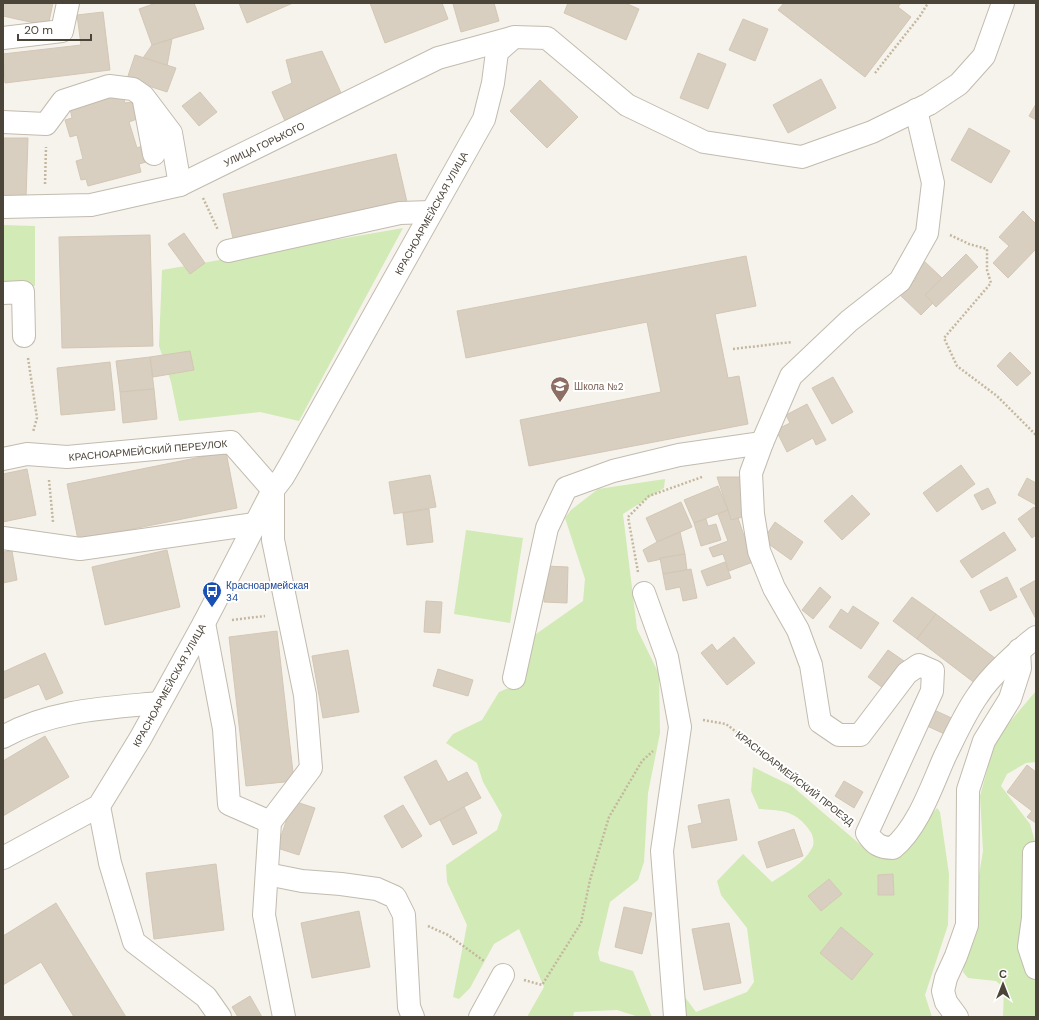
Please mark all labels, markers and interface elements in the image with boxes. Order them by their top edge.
scale bar [18,16,91,42]
text: 20 m [24,22,53,38]
street label: УЛИЦА ГОРЬКОГО [222,119,307,170]
street label: КРАСНОАРМЕЙСКАЯ УЛИЦА [392,149,471,277]
school or university icon: Школа №2 [549,375,571,403]
place label: Школа №2 [574,380,624,393]
street label: КРАСНОАРМЕЙСКИЙ ПЕРЕУЛОК [68,437,228,464]
place label: Красноармейская 34 [226,579,309,604]
bus stop icon: Красноармейская 34 [201,580,223,608]
street label: КРАСНОАРМЕЙСКАЯ УЛИЦА [130,621,209,749]
street label: КРАСНОАРМЕЙСКИЙ ПРОЕЗД [733,728,857,829]
north arrow [983,964,1023,1004]
text: С [999,967,1007,981]

